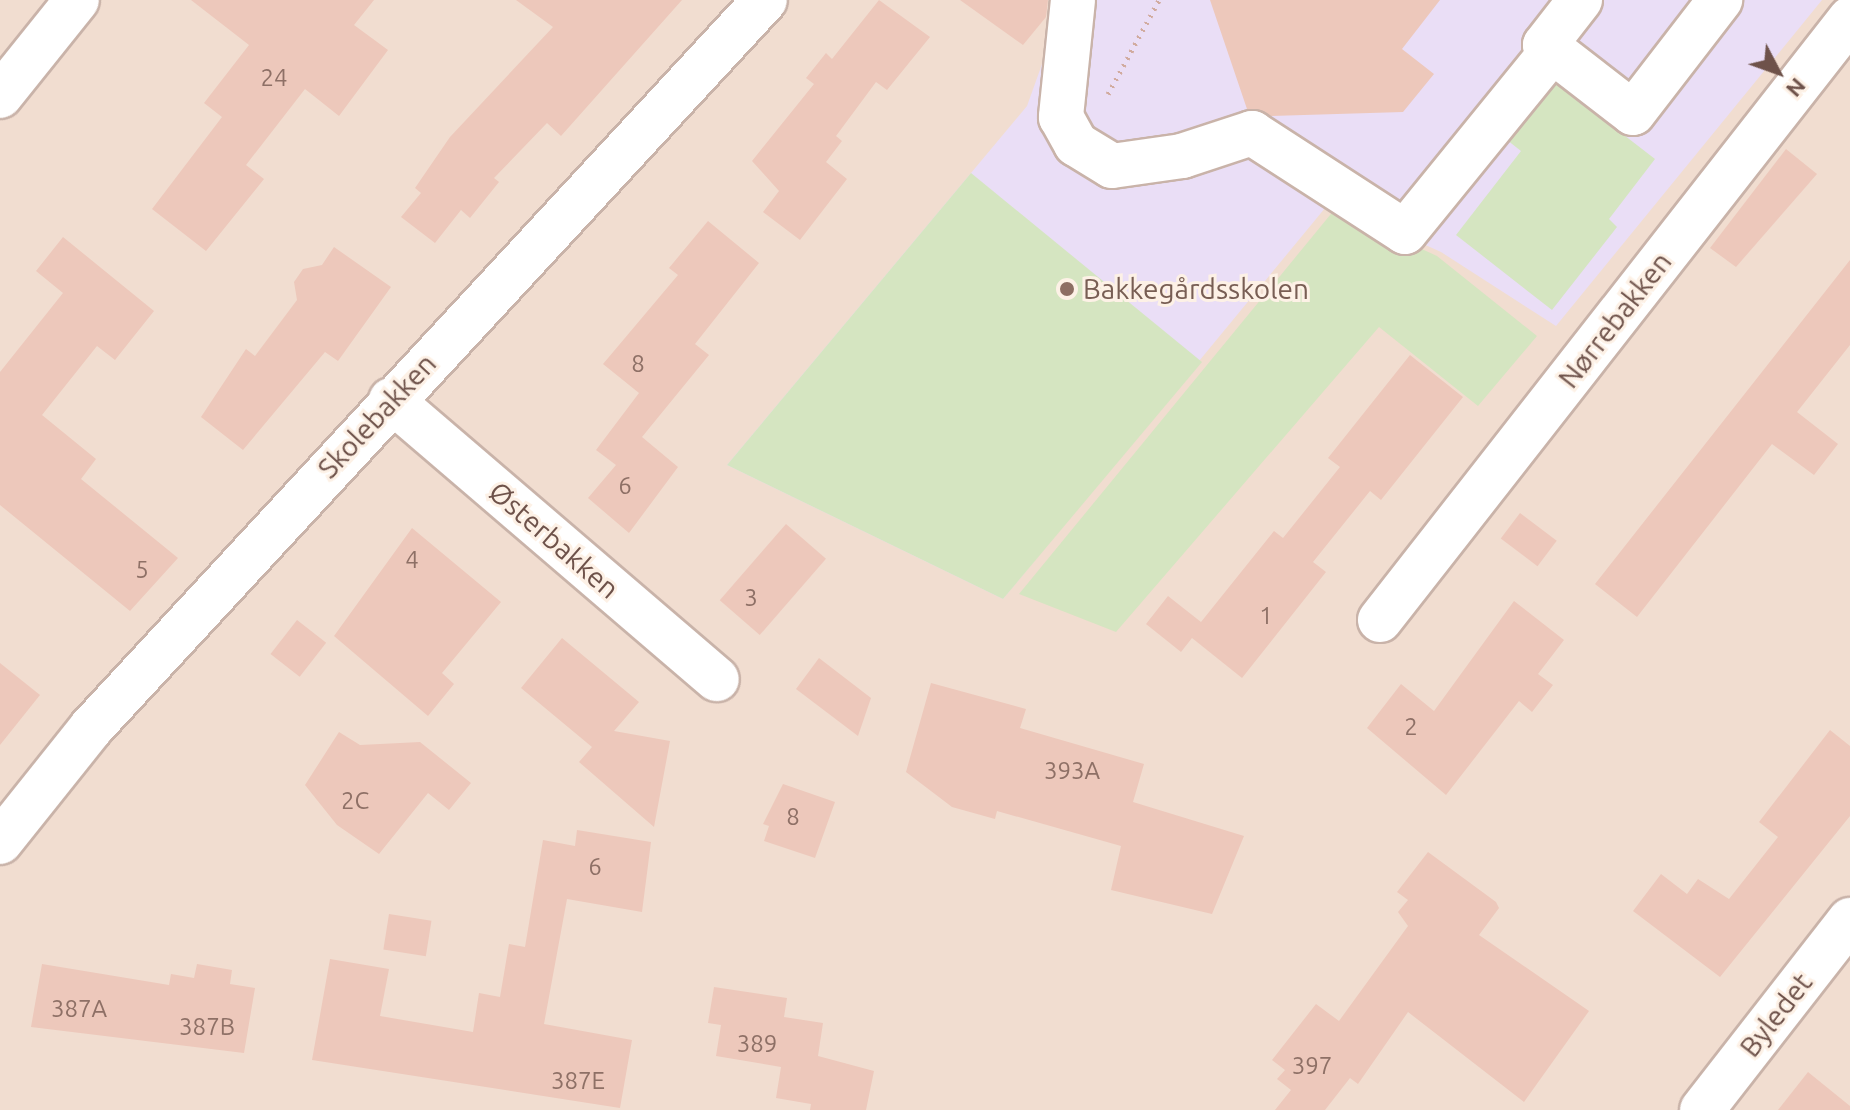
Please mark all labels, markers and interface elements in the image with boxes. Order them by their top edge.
north arrow [1738,32,1818,112]
house number: 24 [260,64,288,92]
text: N [1782,74,1811,102]
street label: Nørrebakken [1552,245,1678,395]
place label: Bakkegårdsskolen [1083,272,1309,306]
marker: Bakkegårdsskolen [1058,280,1076,298]
street label: Skolebakken [311,347,443,485]
house number: 8 [631,350,645,378]
house number: 6 [618,472,632,500]
street label: Østerbakken [482,475,626,605]
house number: 4 [405,546,419,574]
house number: 5 [135,556,149,584]
house number: 3 [744,584,758,612]
house number: 1 [1259,602,1273,630]
house number: 2 [1404,713,1418,741]
house number: 393A [1044,757,1100,785]
house number: 2C [341,787,369,815]
house number: 8 [786,803,800,831]
house number: 6 [588,853,602,881]
street label: Byledet [1733,966,1819,1064]
house number: 387A [51,995,107,1023]
house number: 387B [179,1013,235,1041]
house number: 389 [737,1030,777,1058]
house number: 397 [1292,1052,1332,1080]
house number: 387E [551,1067,605,1095]

